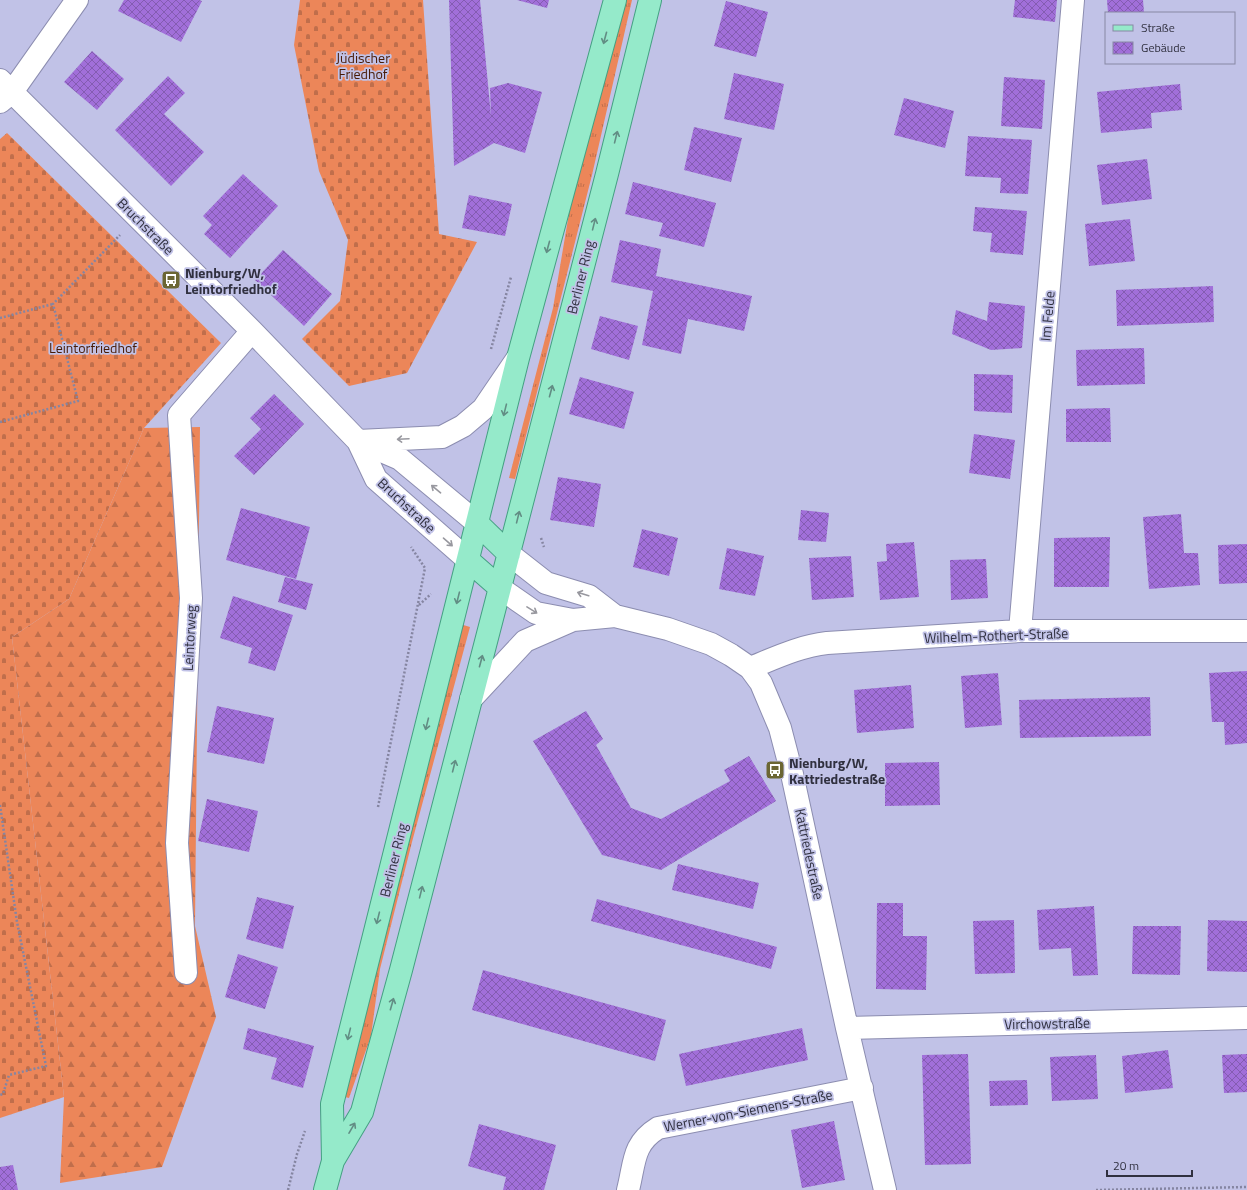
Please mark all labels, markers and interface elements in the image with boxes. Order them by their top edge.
legend [1105,12,1235,64]
text: Straße [1141,18,1175,37]
one-way arrow [601,31,608,44]
text: Gebäude [1141,38,1186,57]
park label: Jüdischer Friedhof [336,47,390,84]
one-way arrow [613,130,620,143]
street label: Bruchstraße [113,193,179,259]
one-way arrow [591,218,598,231]
street label: Berliner Ring [561,238,599,316]
one-way arrow [544,240,551,253]
place label: Nienburg/W, Leintorfriedhof [185,262,277,299]
bus stop icon: Nienburg/W, Leintorfriedhof [160,269,182,291]
street label: Im Felde [1034,290,1060,342]
park label: Leintorfriedhof [49,337,137,358]
one-way arrow [548,385,555,398]
one-way arrow [501,403,508,416]
one-way arrow [397,435,410,443]
street label: Bruchstraße [373,472,441,538]
one-way arrow [431,485,442,494]
one-way arrow [515,510,523,523]
one-way arrow [442,538,453,547]
one-way arrow [576,590,589,597]
one-way arrow [454,591,462,604]
street label: Leintorweg [177,604,201,672]
one-way arrow [526,606,538,614]
street label: Wilhelm-Rothert-Straße [924,622,1068,648]
one-way arrow [478,655,485,668]
one-way arrow [423,717,430,730]
place label: Nienburg/W, Kattriedestraße [789,752,885,789]
bus stop icon: Nienburg/W, Kattriedestraße [764,759,786,781]
one-way arrow [451,760,458,773]
street label: Kattriedestraße [790,807,830,901]
street label: Berliner Ring [374,821,412,899]
one-way arrow [418,886,426,899]
one-way arrow [374,911,382,924]
one-way arrow [389,998,396,1011]
street label: Virchowstraße [1004,1012,1090,1034]
one-way arrow [345,1027,353,1040]
street label: Werner-von-Siemens-Straße [662,1083,834,1137]
one-way arrow [349,1122,357,1134]
scale bar [1107,1152,1192,1178]
text: 20 m [1113,1156,1139,1175]

